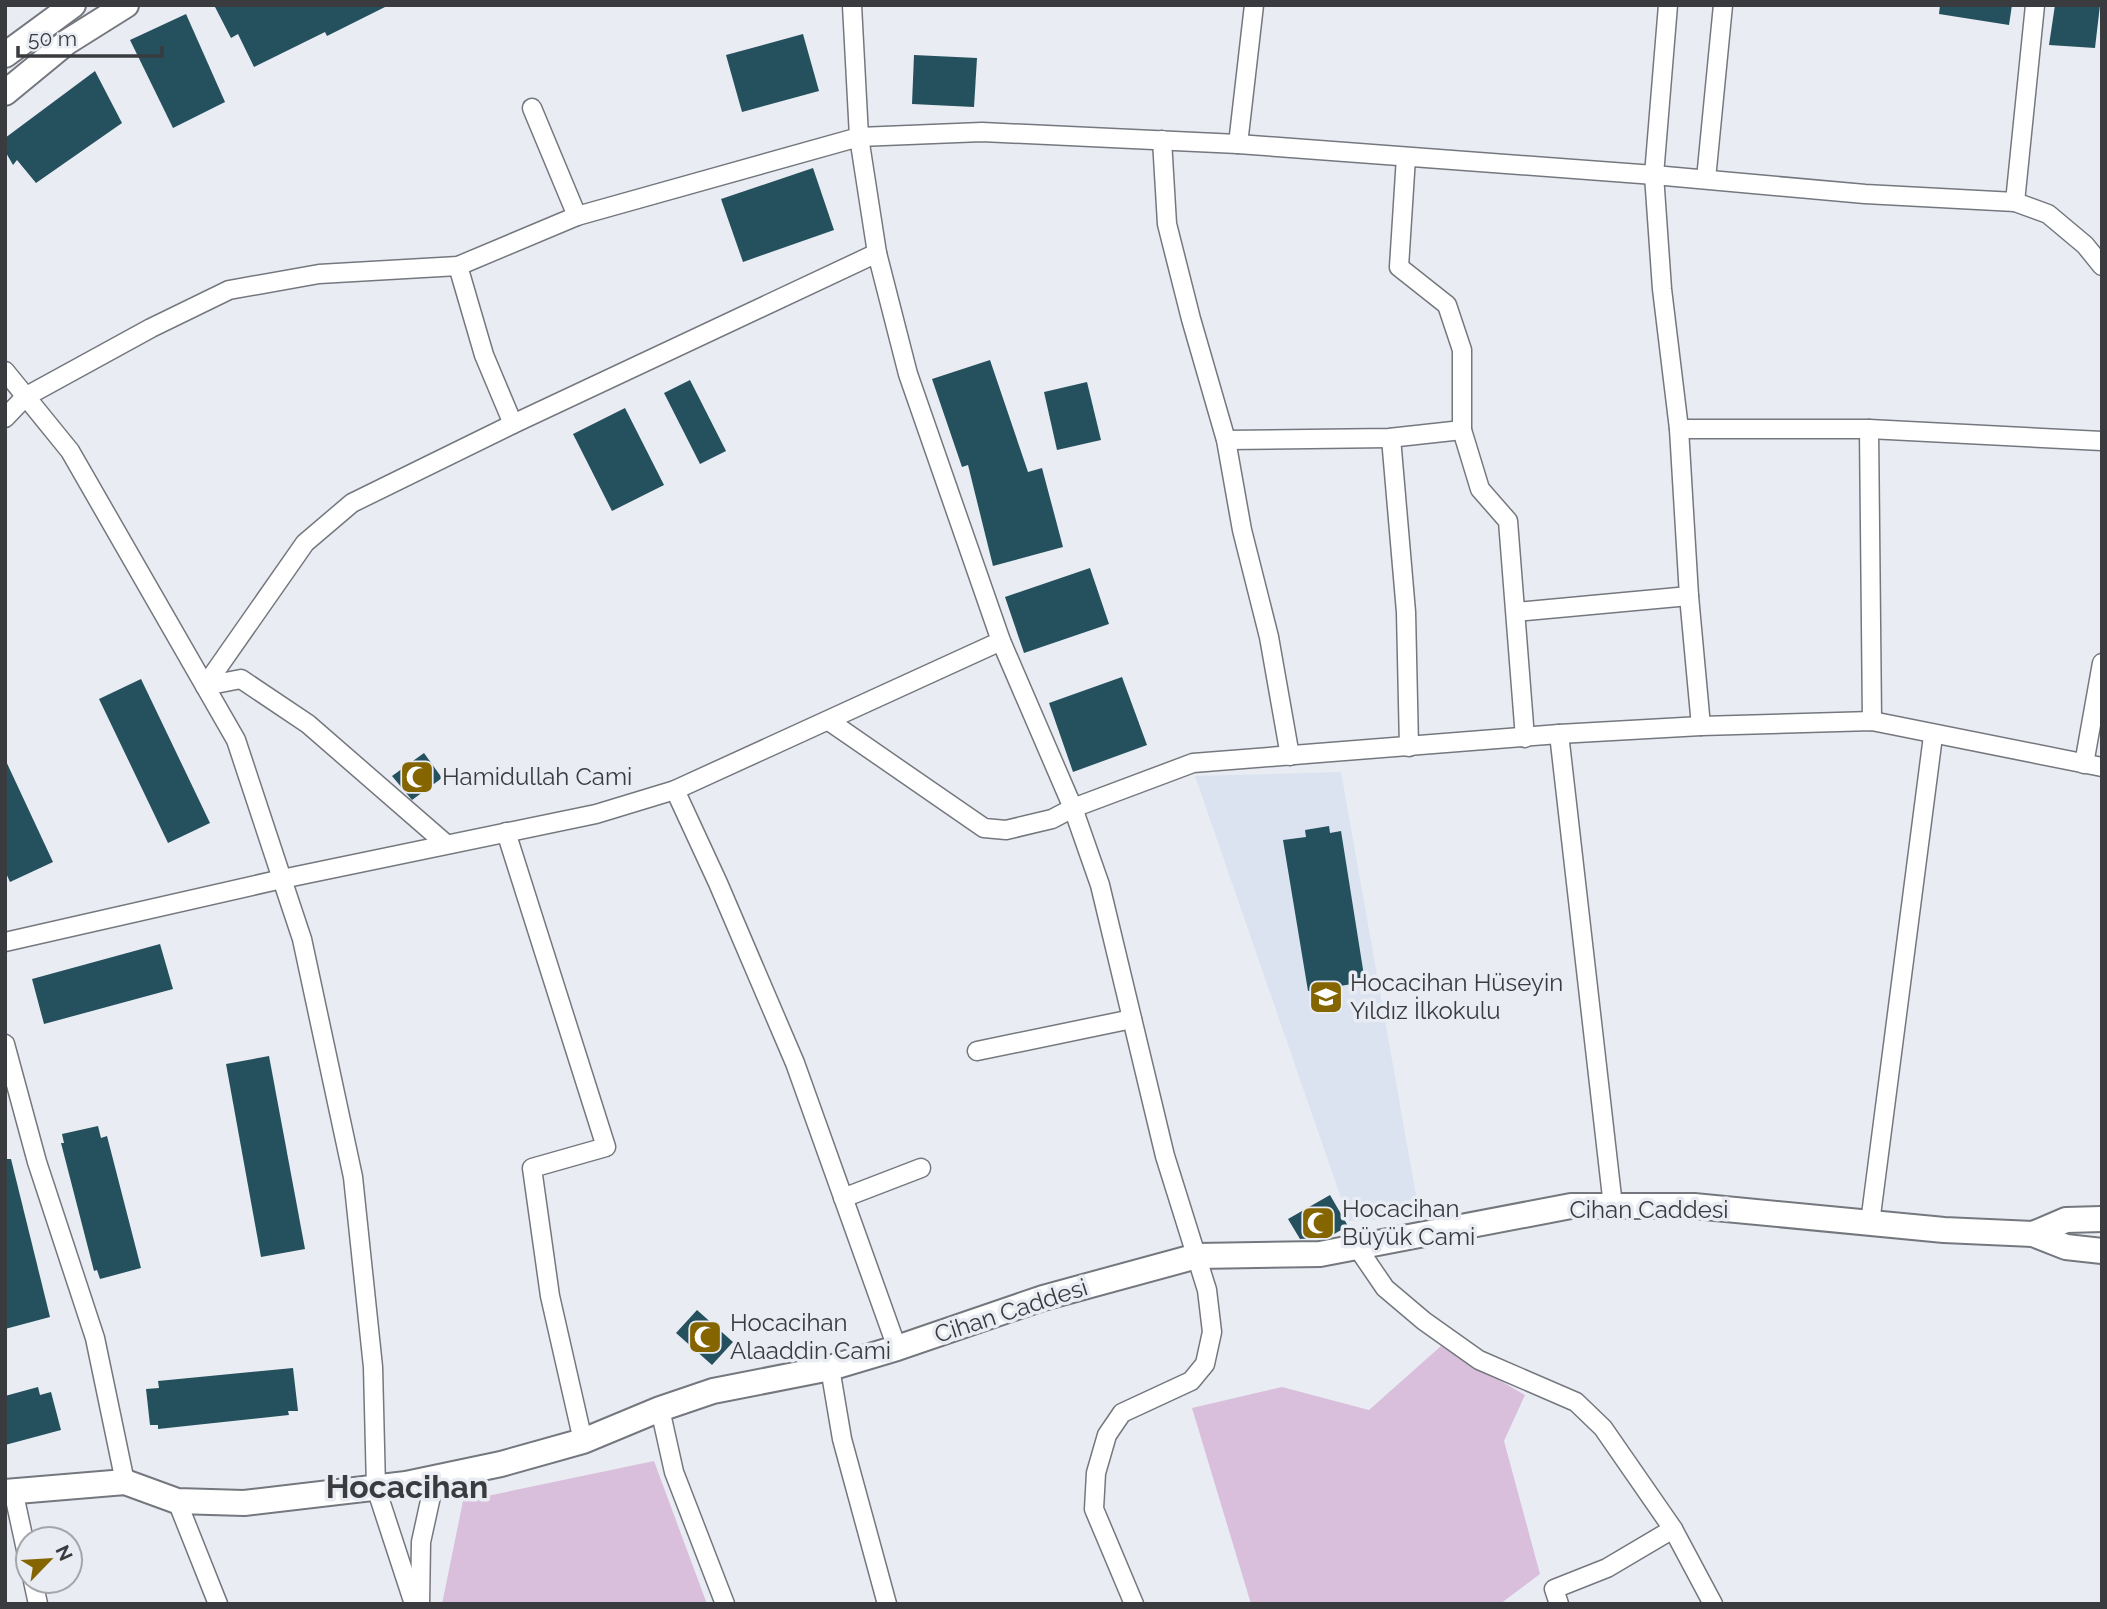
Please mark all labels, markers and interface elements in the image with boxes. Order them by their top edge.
scale bar [18,14,161,58]
text: 50 m [28,26,77,51]
mosque icon: Hamidullah Cami [398,758,436,796]
place label: Hamidullah Cami [442,762,632,791]
place label: Hocacihan Hüseyin Yıldız İlkokulu [1350,968,1563,1025]
school or university icon: Hocacihan Hüseyin Yıldız İlkokulu [1307,978,1345,1016]
place label: Hocacihan Büyük Cami [1342,1194,1475,1251]
street label: Cihan Caddesi [1569,1195,1729,1224]
mosque icon: Hocacihan Büyük Cami [1299,1204,1337,1242]
street label: Cihan Caddesi [931,1272,1091,1349]
place label: Hocacihan Alaaddin Cami [730,1308,891,1365]
mosque icon: Hocacihan Alaaddin Cami [686,1318,724,1356]
district label: Hocacihan [326,1468,488,1505]
north arrow [14,1525,84,1595]
text: N [51,1542,77,1564]

